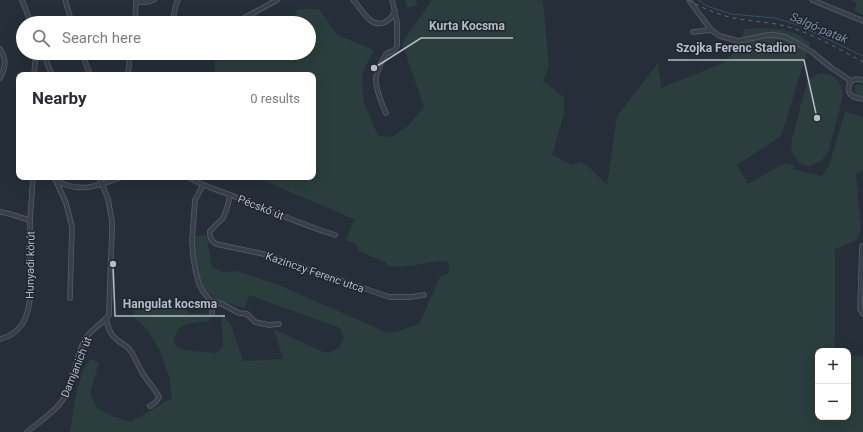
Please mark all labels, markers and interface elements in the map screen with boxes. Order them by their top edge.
water label: Salgó-patak [788,10,851,47]
callout: Kurta Kocsma [421,14,513,38]
search box [16,16,316,60]
text: Kurta Kocsma [429,19,506,33]
icon: search [30,27,52,49]
text: Search here [62,29,141,47]
callout: Szojka Ferenc Stadion [668,36,804,60]
text: Szojka Ferenc Stadion [676,41,796,55]
text: Nearby [32,88,87,108]
text: 0 results [250,91,300,106]
street label: Pécskő út [236,192,286,223]
street label: Hunyadi körút [23,231,38,299]
street label: Kazinczy Ferenc utca [264,249,366,295]
callout: Hangulat kocsma [115,292,225,316]
text: Hangulat kocsma [123,297,218,311]
street label: Damjanich út [58,335,95,399]
map controls [815,348,851,420]
button: + [815,348,851,384]
button: − [815,384,851,420]

